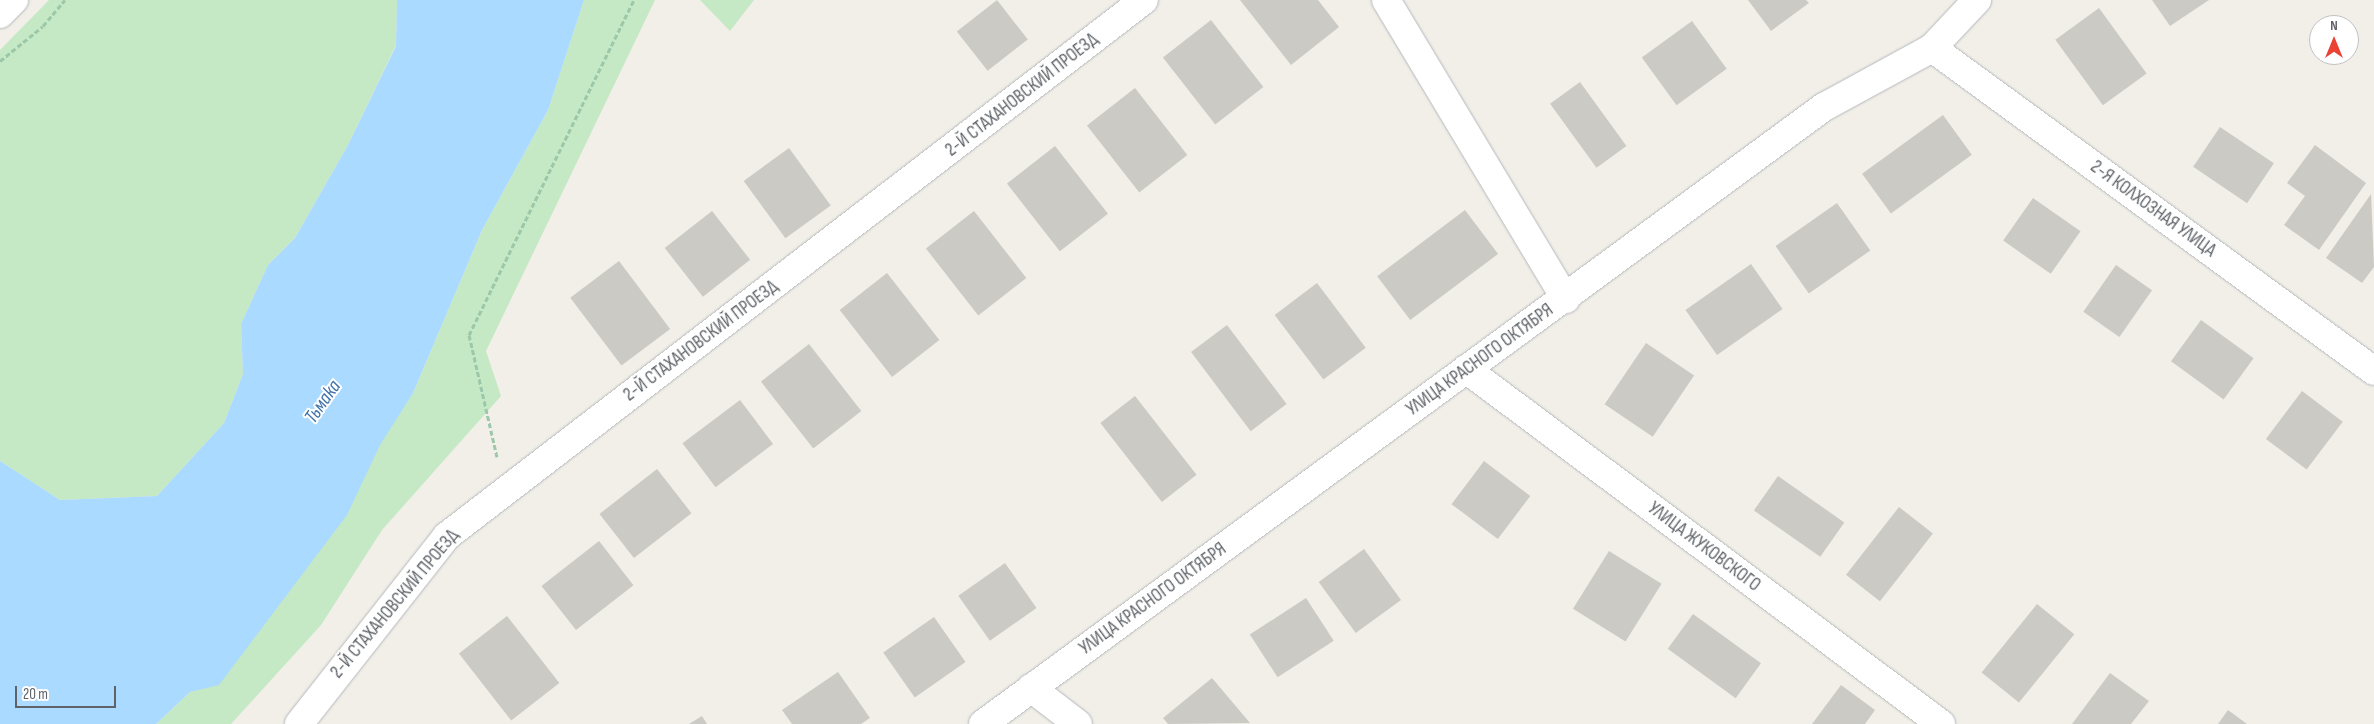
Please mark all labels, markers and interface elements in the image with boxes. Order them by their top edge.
north arrow [2309,15,2359,65]
text: N [2330,17,2338,34]
street label: 2-Й СТАХАНОВСКИЙ ПРОЕЗД [941,28,1103,162]
street label: 2-Я КОЛХОЗНАЯ УЛИЦА [2086,156,2220,262]
street label: 2-Й СТАХАНОВСКИЙ ПРОЕЗД [619,275,783,407]
street label: УЛИЦА КРАСНОГО ОКТЯБРЯ [1402,299,1558,421]
water label: Тьмака [300,376,346,428]
street label: УЛИЦА ЖУКОВСКОГО [1643,497,1765,597]
street label: 2-Й СТАХАНОВСКИЙ ПРОЕЗД [326,525,464,683]
street label: УЛИЦА КРАСНОГО ОКТЯБРЯ [1075,538,1231,660]
scale bar [18,676,119,708]
text: 20 m [23,685,48,704]

